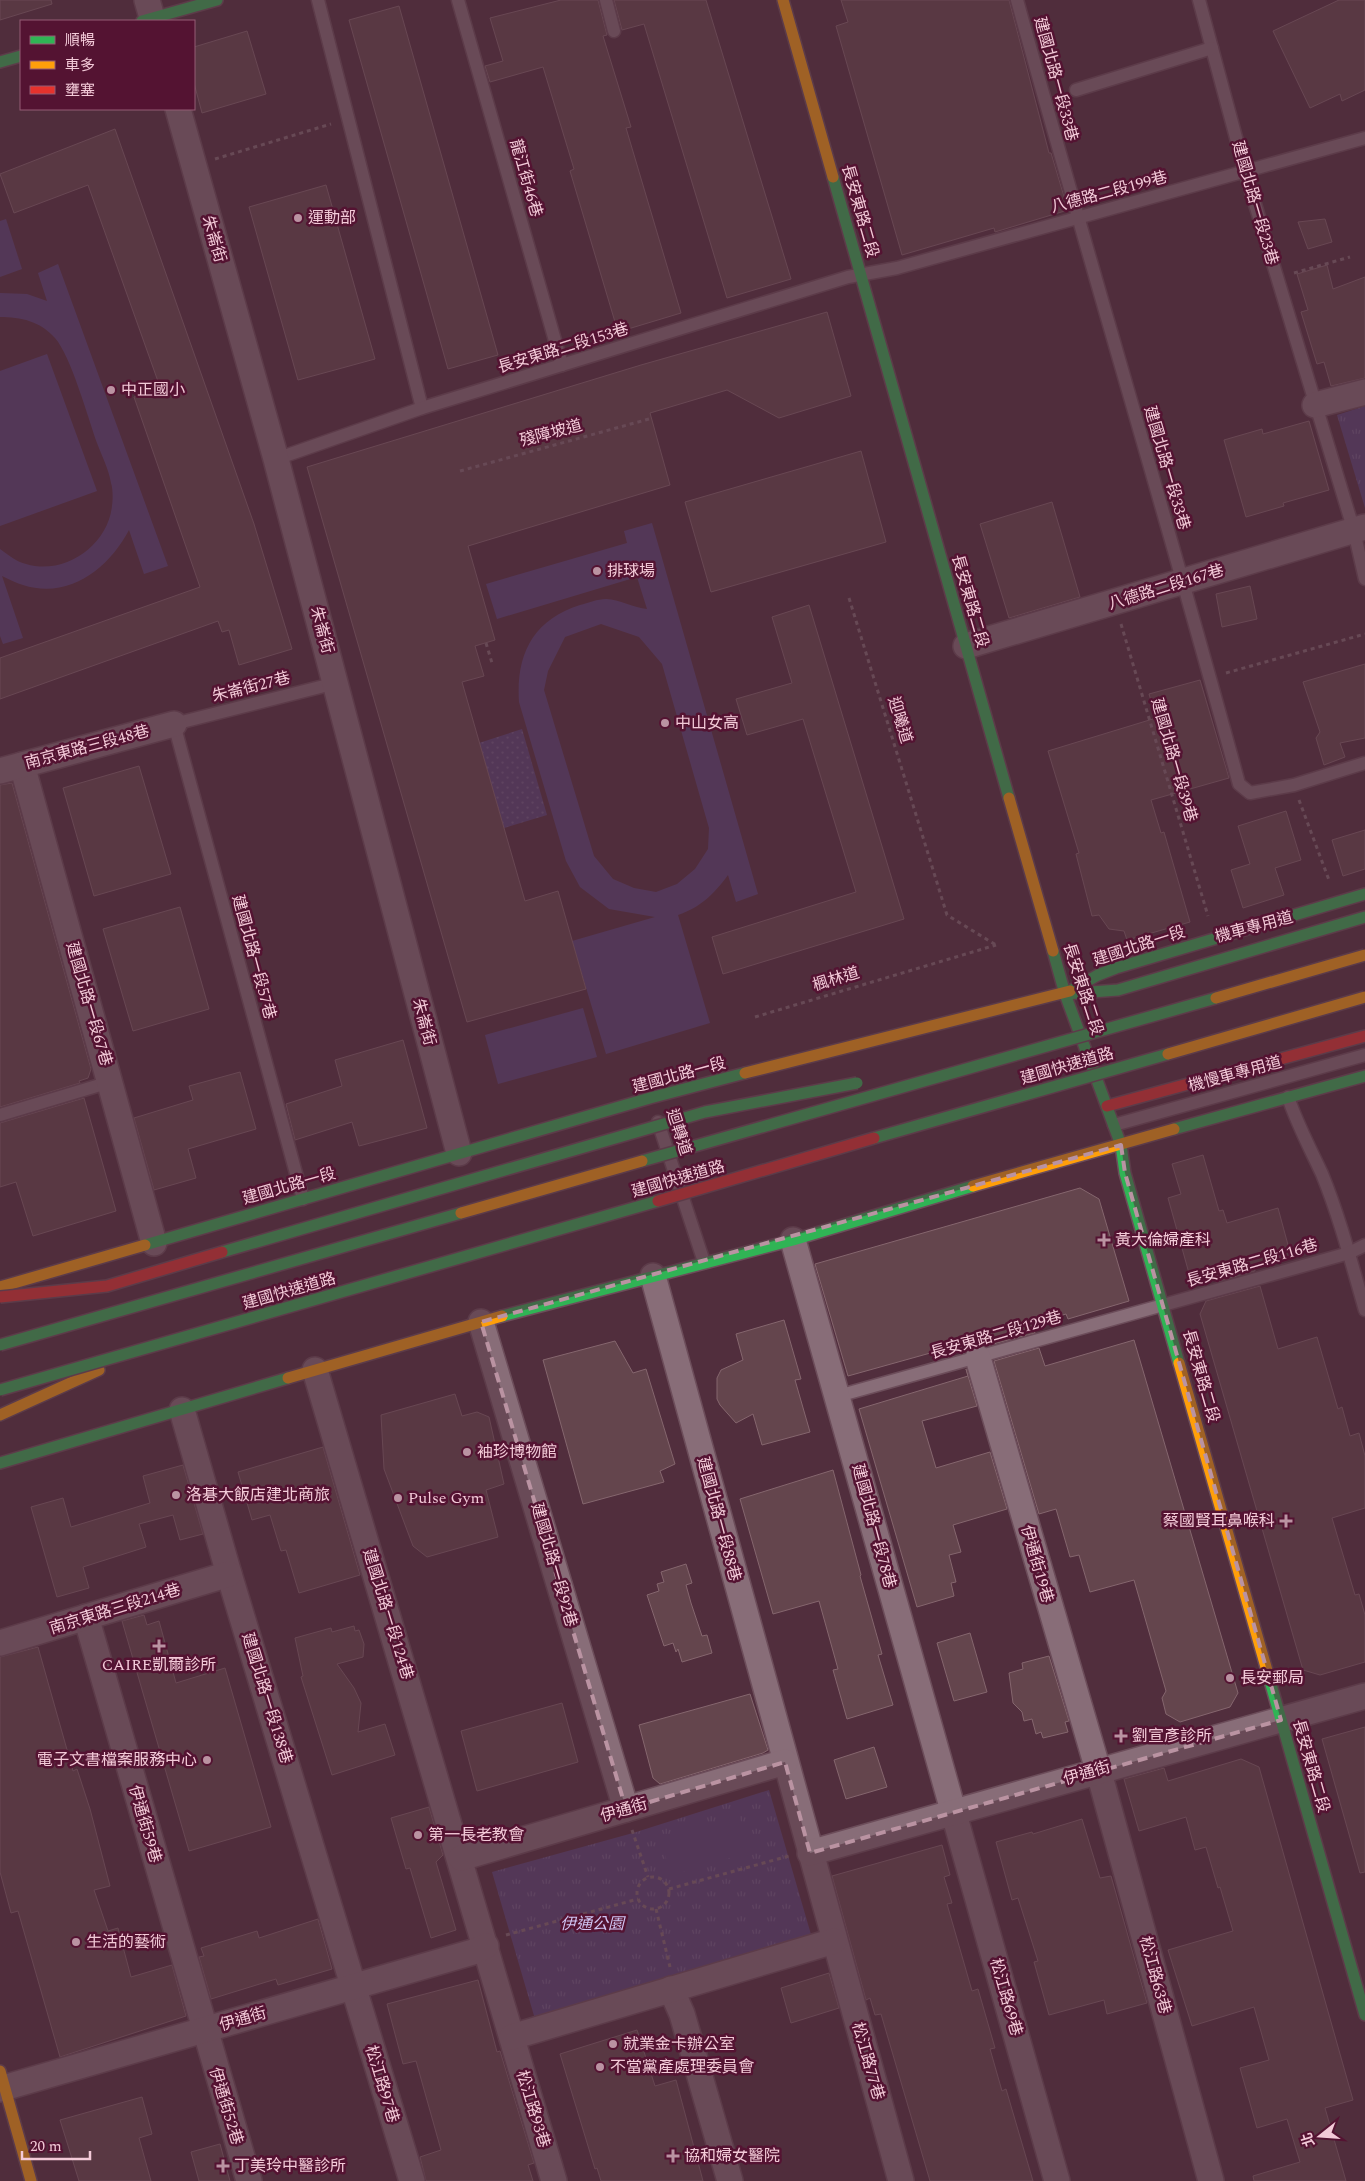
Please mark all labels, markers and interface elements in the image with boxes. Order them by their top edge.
street label: 建國北路一段33巷 [1028,14,1084,144]
legend [20,20,195,110]
text: 順暢 [65,29,95,52]
text: 車多 [65,54,95,77]
text: 壅塞 [65,79,95,102]
street label: 龍江街46巷 [503,136,549,220]
street label: 建國北路一段23巷 [1226,138,1284,268]
street label: 長安東路二段 [835,162,885,260]
street label: 八德路二段199巷 [1048,165,1170,219]
place label: 運動部 [308,206,356,230]
marker: 運動部 [292,212,304,224]
street label: 朱崙街 [196,213,232,265]
street label: 長安東路二段153巷 [494,317,632,379]
place label: 中正國小 [121,378,185,402]
marker: 中正國小 [105,384,117,396]
street label: 建國北路一段33巷 [1138,403,1196,533]
street label: 殘障坡道 [517,413,585,453]
street label: 長安東路二段 [945,552,995,650]
street label: 八德路二段167巷 [1105,558,1227,616]
place label: 排球場 [607,559,655,583]
marker: 排球場 [591,565,603,577]
street label: 朱崙街 [304,604,340,656]
street label: 朱崙街27巷 [209,666,293,708]
street label: 迎曦道 [882,694,918,746]
street label: 建國北路一段39巷 [1145,695,1203,825]
place label: 中山女高 [675,711,739,735]
marker: 中山女高 [659,717,671,729]
street label: 南京東路三段48巷 [22,719,152,775]
street label: 建國北路一段57巷 [226,892,282,1022]
street label: 機車專用道 [1212,905,1296,949]
street label: 建國北路一段 [1090,920,1188,972]
street label: 建國北路一段67巷 [60,939,118,1069]
street label: 長安東路二段 [1057,940,1109,1038]
street label: 楓林道 [810,961,862,997]
street label: 朱崙街 [406,996,442,1048]
street label: 建國快速道路 [1018,1041,1116,1091]
street label: 機慢車專用道 [1186,1050,1284,1098]
street label: 建國北路一段 [630,1051,728,1099]
street label: 迴轉道 [660,1105,698,1159]
street label: 建國快速道路 [629,1154,727,1204]
street label: 建國北路一段 [240,1161,338,1211]
place label: 黃大倫婦產科 [1115,1228,1211,1252]
marker: 黃大倫婦產科 [1097,1233,1111,1247]
street label: 長安東路二段116巷 [1183,1233,1321,1293]
street label: 建國快速道路 [240,1266,338,1316]
street label: 長安東路二段129巷 [927,1305,1065,1365]
street label: 長安東路二段 [1176,1327,1226,1425]
place label: 袖珍博物館 [477,1440,557,1464]
marker: 袖珍博物館 [461,1446,473,1458]
street label: 建國北路一段88巷 [691,1454,747,1584]
street label: 建國北路一段78巷 [846,1461,902,1591]
place label: 洛碁大飯店建北商旅 [186,1483,330,1507]
place label: Pulse Gym [408,1486,485,1510]
marker: 洛碁大飯店建北商旅 [170,1489,182,1501]
marker: Pulse Gym [392,1492,404,1504]
street label: 建國北路一段92巷 [525,1500,583,1630]
place label: 蔡國賢耳鼻喉科 [1163,1509,1275,1533]
marker: 蔡國賢耳鼻喉科 [1279,1514,1293,1528]
street label: 伊通街19巷 [1014,1522,1060,1606]
street label: 建國北路一段124巷 [357,1545,419,1683]
street label: 南京東路三段214巷 [46,1578,184,1640]
street label: 建國北路一段138巷 [236,1629,298,1767]
marker: CAIRE凱爾診所 [152,1639,166,1653]
place label: CAIRE凱爾診所 [102,1653,216,1677]
place label: 長安郵局 [1240,1666,1304,1690]
marker: 長安郵局 [1224,1672,1236,1684]
street label: 長安東路二段 [1286,1717,1336,1815]
place label: 劉宣彥診所 [1132,1724,1212,1748]
marker: 劉宣彥診所 [1114,1729,1128,1743]
place label: 電子文書檔案服務中心 [37,1748,197,1772]
marker: 電子文書檔案服務中心 [201,1754,213,1766]
street label: 伊通街 [1061,1755,1113,1791]
street label: 伊通街59巷 [122,1782,168,1866]
street label: 伊通街 [598,1792,650,1828]
place label: 第一長老教會 [428,1823,524,1847]
marker: 第一長老教會 [412,1829,424,1841]
park label: 伊通公園 [560,1912,626,1936]
place label: 生活的藝術 [86,1930,166,1954]
street label: 松江路63巷 [1133,1933,1177,2017]
marker: 生活的藝術 [70,1936,82,1948]
street label: 松江路69巷 [983,1955,1029,2039]
street label: 伊通街 [217,2001,269,2037]
street label: 松江路77巷 [845,2019,891,2103]
place label: 就業金卡辦公室 [623,2032,735,2056]
marker: 就業金卡辦公室 [607,2038,619,2050]
street label: 松江路97巷 [359,2042,405,2126]
place label: 不當黨產處理委員會 [610,2055,754,2079]
marker: 不當黨產處理委員會 [594,2061,606,2073]
street label: 伊通街52巷 [203,2064,249,2148]
street label: 松江路93巷 [510,2067,556,2151]
north arrow [1295,2111,1345,2161]
scale bar [22,2128,90,2160]
text: 北 [1296,2130,1320,2149]
text: 20 m [30,2135,62,2158]
place label: 協和婦女醫院 [684,2144,780,2168]
marker: 協和婦女醫院 [666,2149,680,2163]
place label: 丁美玲中醫診所 [234,2154,346,2178]
marker: 丁美玲中醫診所 [216,2159,230,2173]

